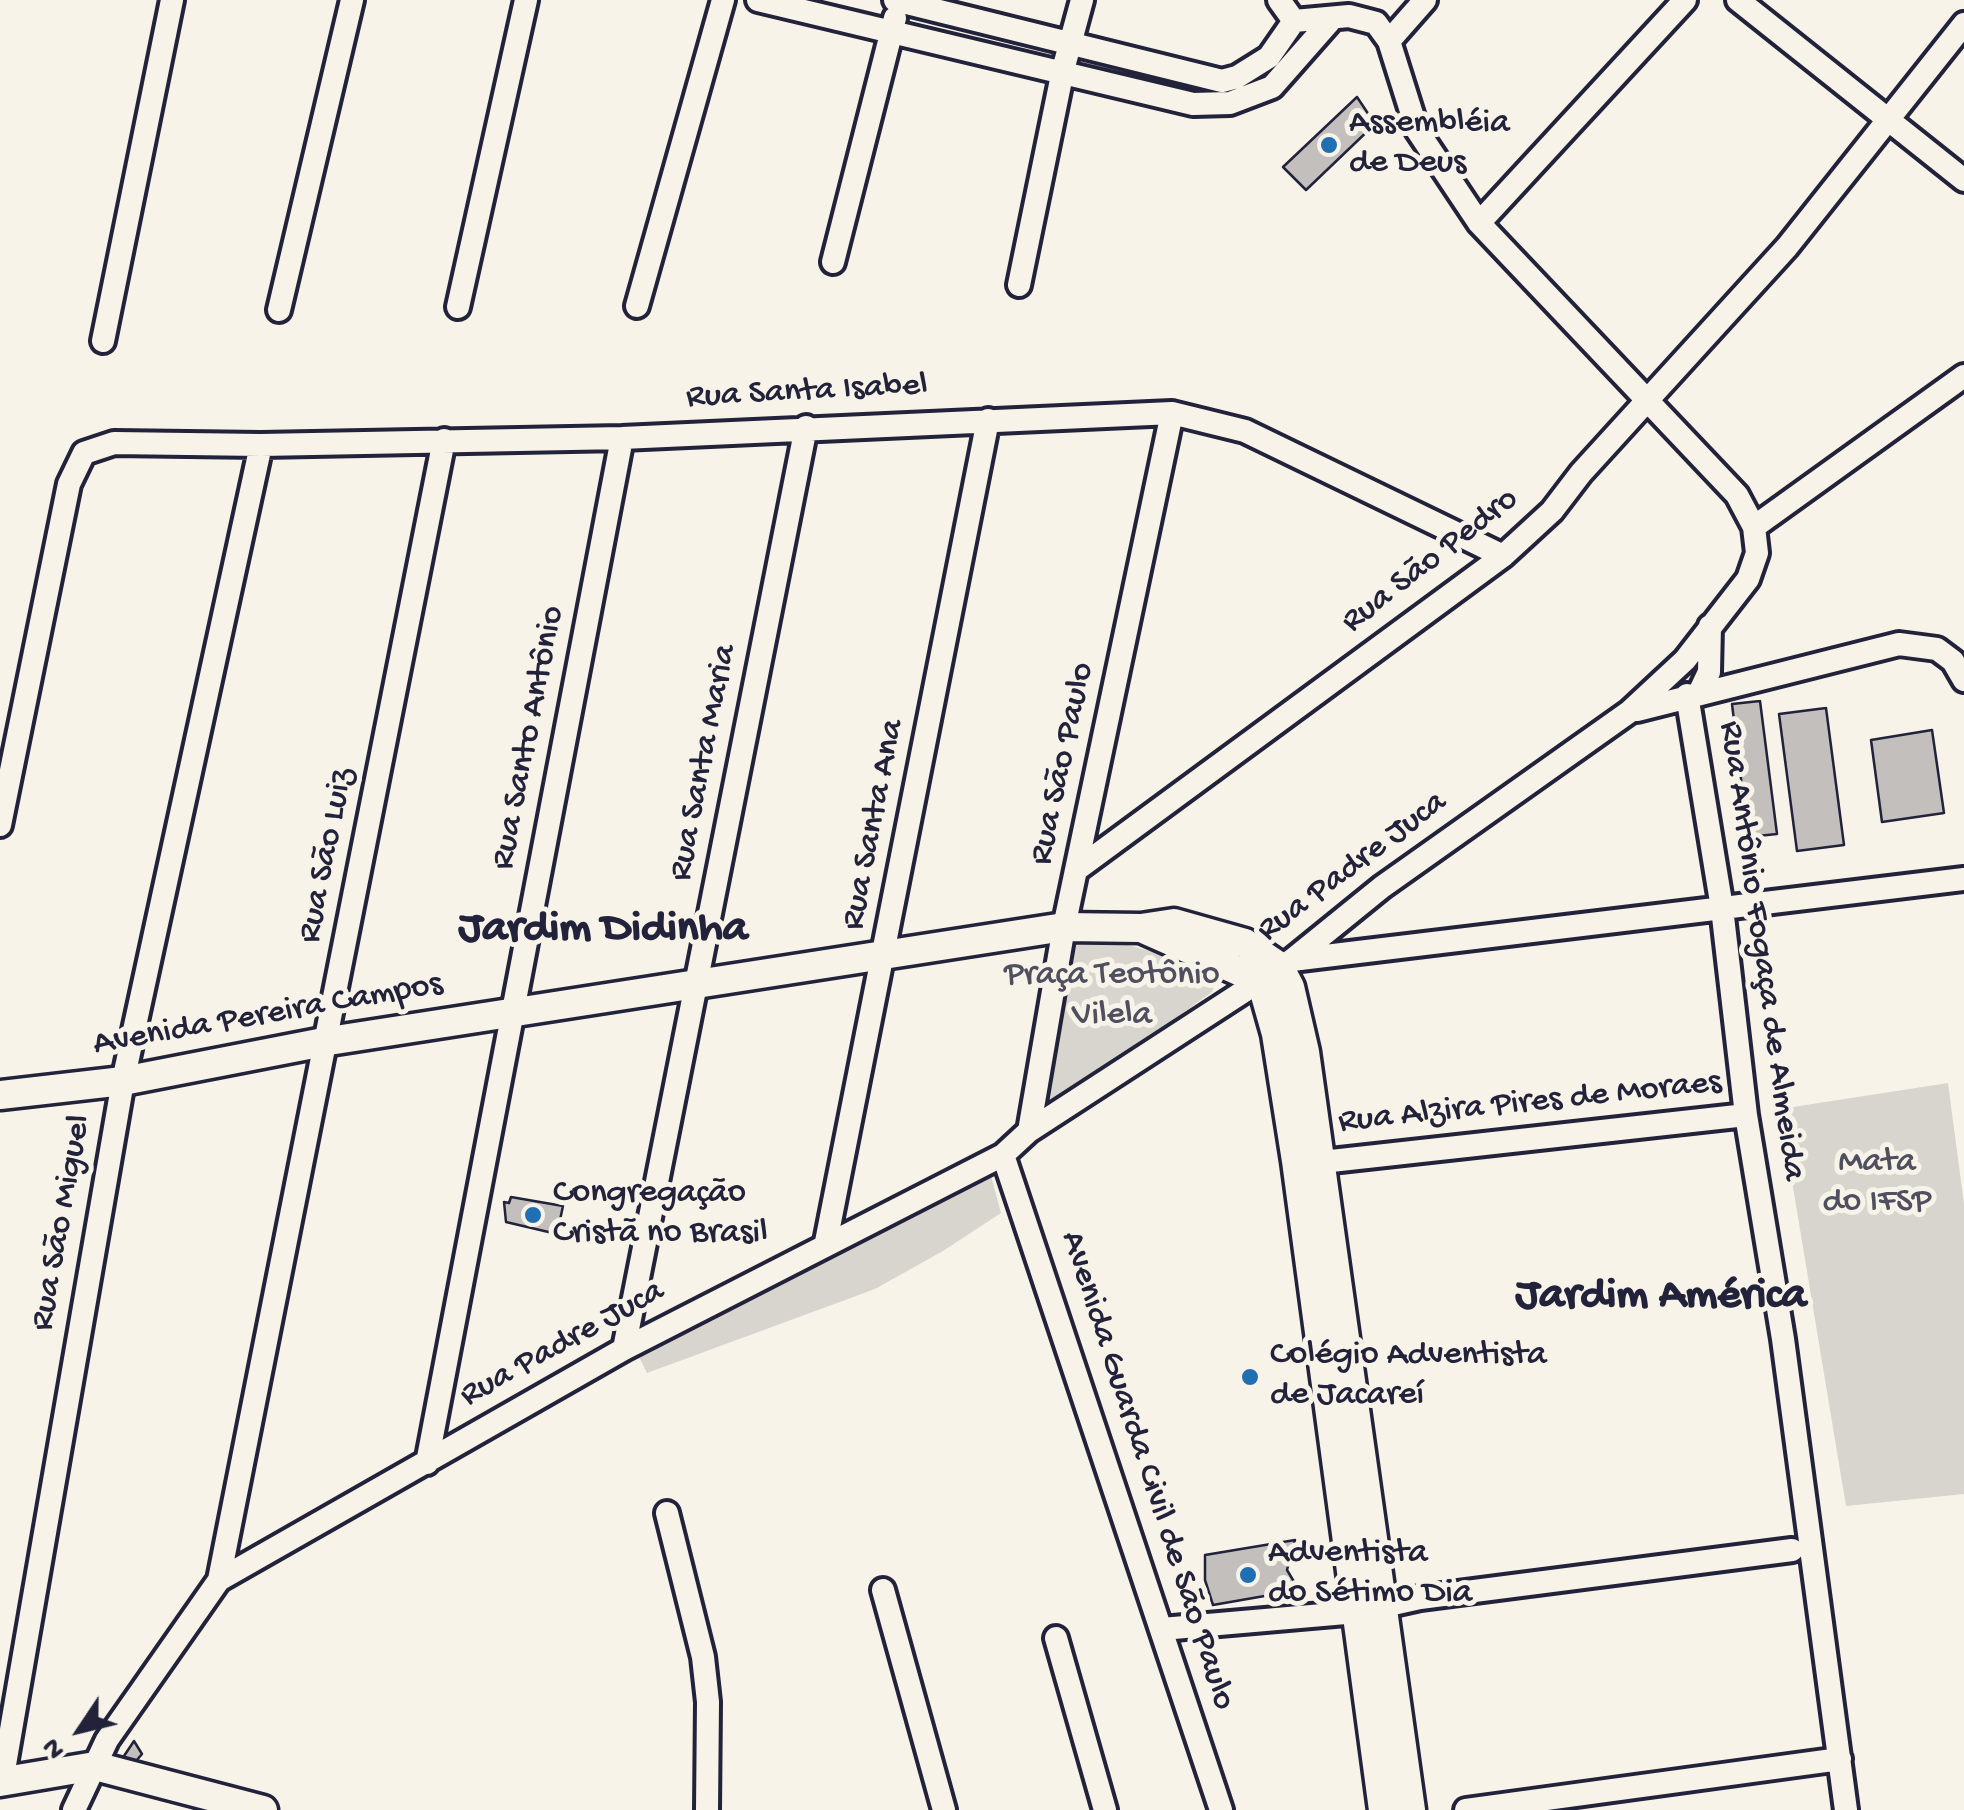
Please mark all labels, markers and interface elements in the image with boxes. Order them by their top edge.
place label: Assembléia de Deus [1349,104,1510,186]
marker: Assembléia de Deus [1318,134,1340,156]
street label: Rua Santa Isabel [685,366,929,420]
street label: Rua São Pedro [1334,480,1528,644]
street label: Rua Santo Antônio [484,603,576,873]
street label: Rua Santa Maria [661,641,749,885]
street label: Rua São Paulo [1022,659,1106,869]
street label: Rua Santa Ana [834,716,916,934]
street label: Rua Antônio Fogaça de Almeida [1707,719,1813,1183]
street label: Rua São Luiz [291,765,365,947]
street label: Rua Padre Juca [1250,783,1456,953]
district label: Jardim Didinha [458,904,748,958]
park label: Praça Teotônio Vilela [1004,956,1220,1038]
street label: Avenida Pereira Campos [90,965,446,1067]
street label: Rua Alzira Pires de Moraes [1337,1063,1723,1145]
street label: Rua São Miguel [23,1112,103,1334]
park label: Mata do IFSP [1823,1143,1931,1225]
place label: Congregação Cristã no Brasil [553,1174,768,1256]
marker: Congregação Cristã no Brasil [522,1204,544,1226]
street label: Avenida Guarda Civil de São Paulo [1049,1226,1243,1716]
district label: Jardim América [1515,1271,1807,1325]
street label: Rua Padre Juca [454,1272,672,1418]
place label: Colégio Adventista de Jacareí [1270,1336,1547,1418]
marker: Colégio Adventista de Jacareí [1239,1366,1261,1388]
place label: Adventista do Sétimo Dia [1268,1534,1472,1616]
marker: Adventista do Sétimo Dia [1237,1564,1259,1586]
north arrow [30,1680,130,1780]
text: N [36,1731,74,1764]

